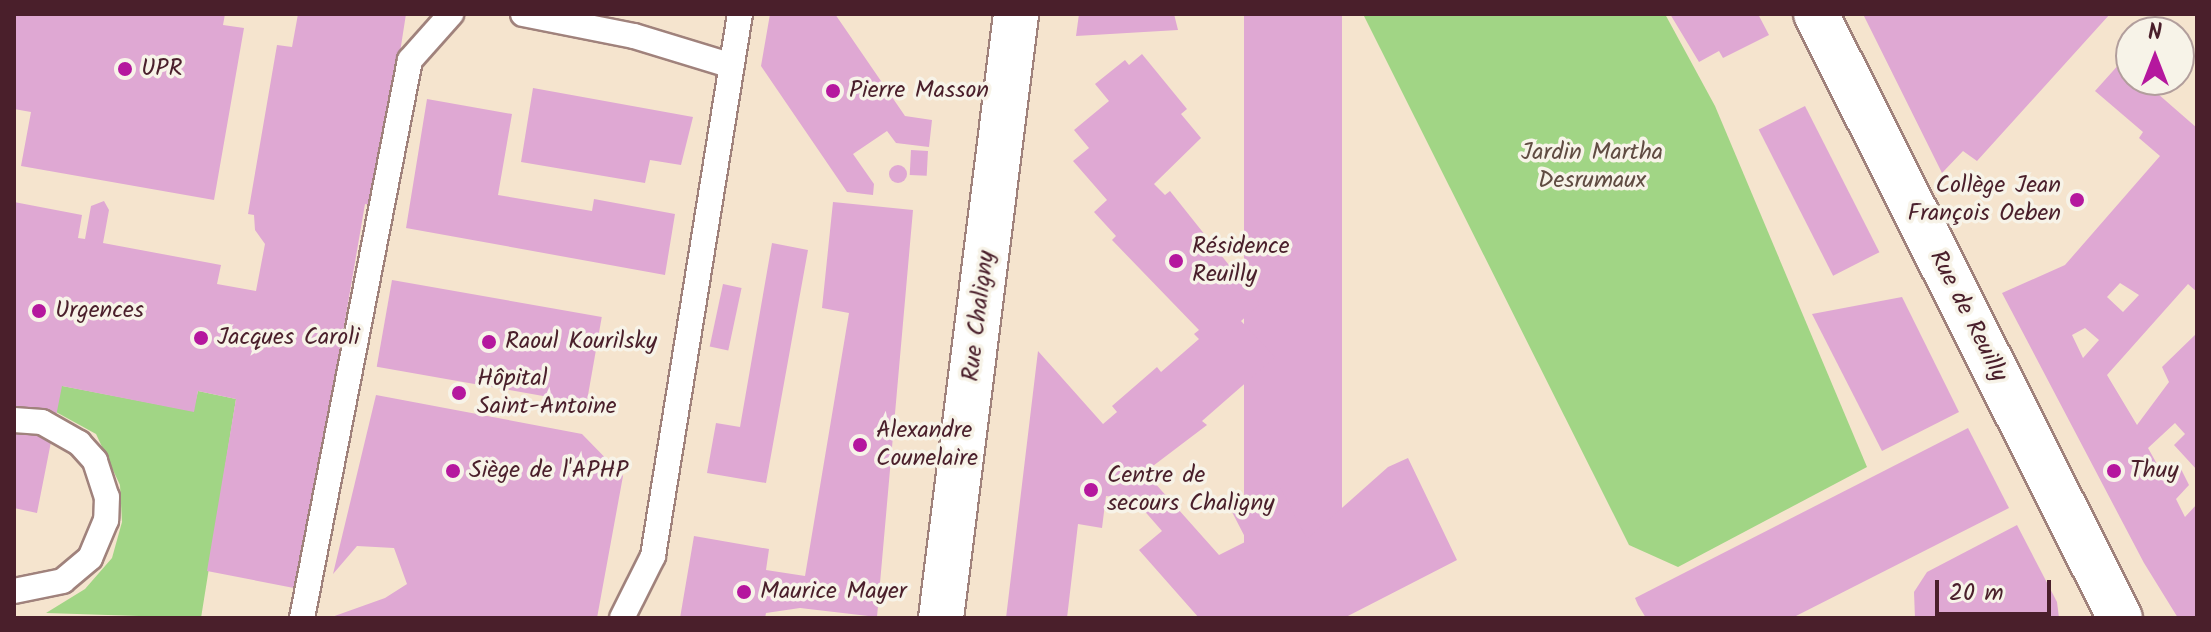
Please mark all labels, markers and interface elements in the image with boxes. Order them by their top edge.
north arrow [2115,16,2195,96]
text: N [2148,16,2162,51]
place label: UPR [141,55,182,83]
marker: UPR [116,60,134,78]
place label: Pierre Masson [849,77,989,105]
marker: Pierre Masson [824,82,842,100]
park label: Jardin Martha Desrumaux [1521,139,1663,195]
place label: Collège Jean François Oeben [1908,172,2061,228]
marker: Collège Jean François Oeben [2068,191,2086,209]
place label: Résidence Reuilly [1192,233,1290,289]
street label: Rue de Reuilly [1923,246,2013,386]
street label: Rue Chaligny [957,249,1001,383]
marker: Résidence Reuilly [1167,252,1185,270]
place label: Urgences [55,297,144,325]
marker: Urgences [30,302,48,320]
place label: Jacques Caroli [217,324,360,352]
place label: Raoul Kourilsky [505,328,657,356]
marker: Jacques Caroli [192,329,210,347]
marker: Raoul Kourilsky [480,333,498,351]
place label: Hôpital Saint-Antoine [477,365,617,421]
marker: Hôpital Saint-Antoine [448,382,470,404]
place label: Alexandre Counelaire [876,417,978,473]
marker: Alexandre Counelaire [851,436,869,454]
place label: Siège de l'APHP [469,457,628,485]
place label: Thuy [2130,457,2179,485]
marker: Siège de l'APHP [444,462,462,480]
place label: Centre de secours Chaligny [1107,462,1274,518]
marker: Thuy [2105,462,2123,480]
marker: Centre de secours Chaligny [1082,481,1100,499]
scale bar [1939,564,2055,614]
text: 20 m [1949,574,2004,613]
place label: Maurice Mayer [760,578,907,606]
marker: Maurice Mayer [735,583,753,601]

